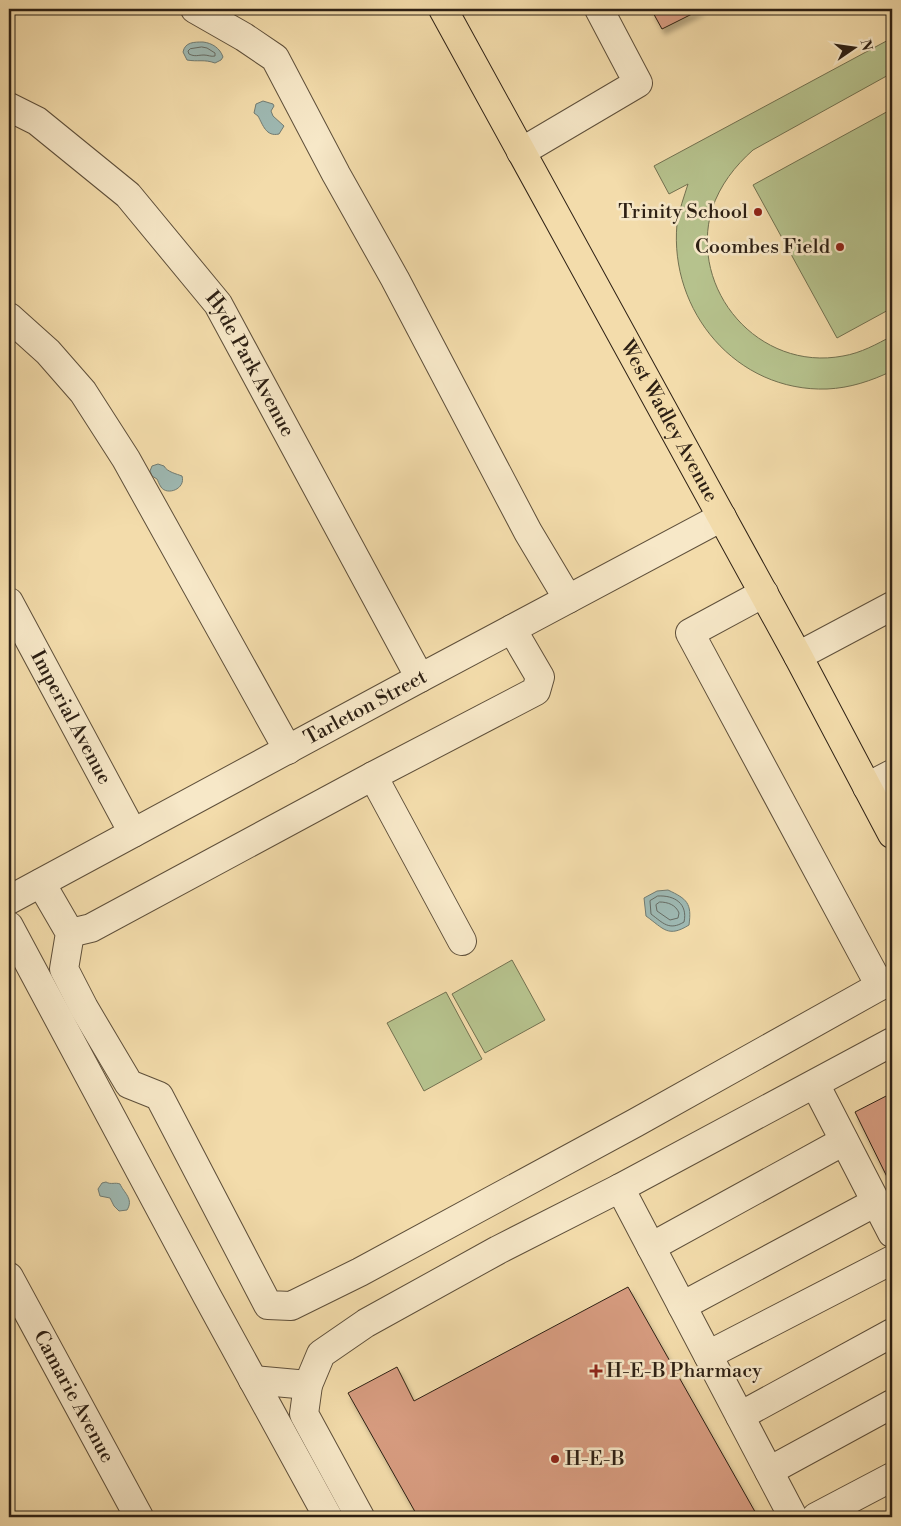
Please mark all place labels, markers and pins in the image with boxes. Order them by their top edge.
place label: Trinity School [618,200,748,225]
marker: Trinity School [752,206,764,218]
place label: Coombes Field [695,235,831,260]
marker: Coombes Field [834,241,846,253]
place label: H-E-B Pharmacy [606,1359,762,1384]
marker: H-E-B Pharmacy [590,1365,602,1377]
place label: H-E-B [565,1447,625,1472]
marker: H-E-B [549,1453,561,1465]

